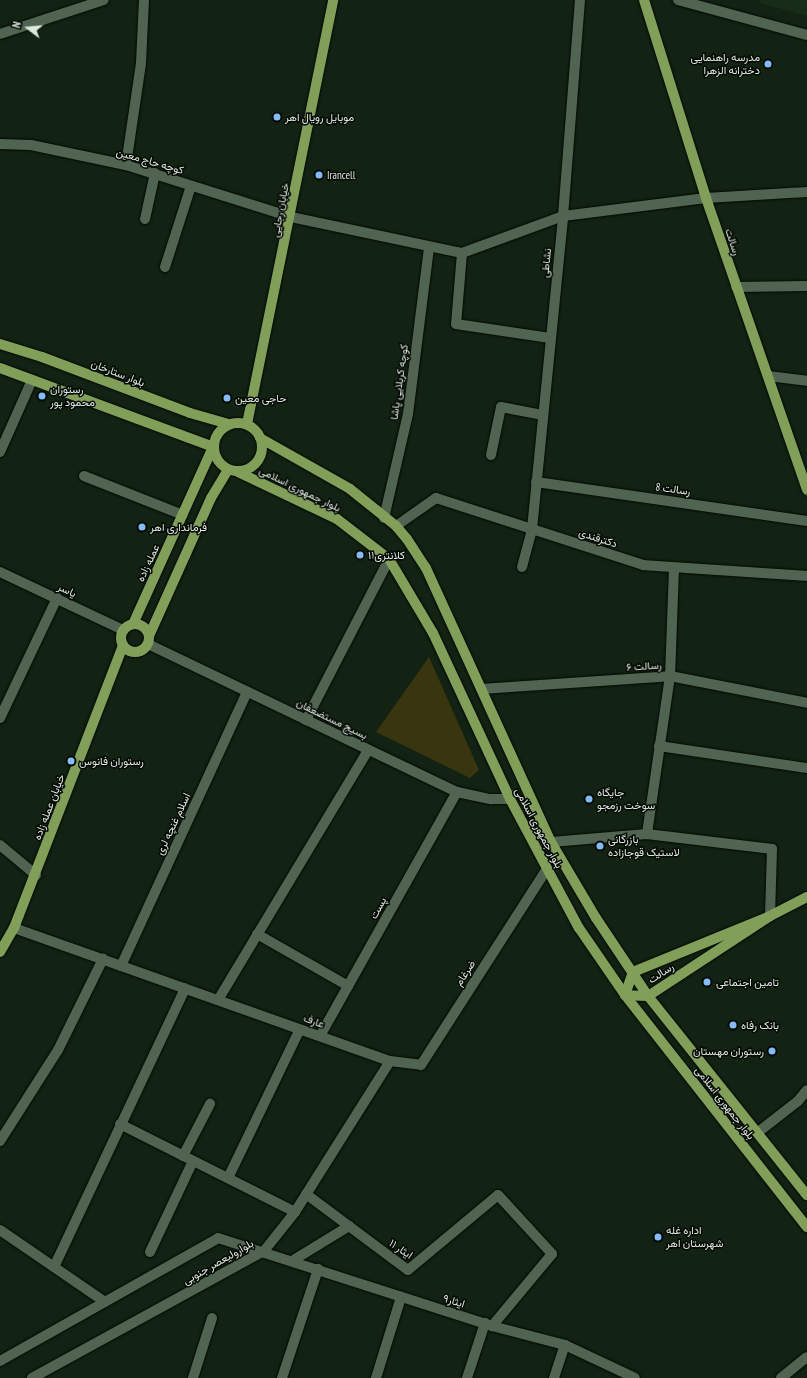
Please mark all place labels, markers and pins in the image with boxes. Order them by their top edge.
place label: مدرسه راهنمایی دخترانه الزهرا [691,51,760,77]
marker: مدرسه راهنمایی دخترانه الزهرا [763,59,773,69]
place label: موبایل رویال اهر [285,110,354,124]
marker: موبایل رویال اهر [272,112,282,122]
place label: Irancell [327,168,355,182]
marker: Irancell [314,170,324,180]
place label: رستوران محمود پور [50,383,95,409]
marker: رستوران محمود پور [37,391,47,401]
place label: حاجی معین [235,391,287,405]
marker: حاجی معین [222,393,232,403]
place label: فرمانداری اهر [150,520,207,534]
marker: فرمانداری اهر [137,522,147,532]
place label: کلانتری۱۱ [368,548,405,562]
marker: کلانتری۱۱ [355,550,365,560]
place label: رستوران فانوس [79,754,144,768]
marker: رستوران فانوس [66,756,76,766]
place label: جایگاه سوخت رزمجو [597,786,655,812]
marker: جایگاه سوخت رزمجو [584,794,594,804]
place label: بازرگانی لاستیک قوجازاده [608,833,680,859]
marker: بازرگانی لاستیک قوجازاده [595,841,605,851]
place label: تامین اجتماعی [716,975,779,989]
marker: تامین اجتماعی [701,976,713,988]
place label: بانک رفاه [741,1018,779,1032]
marker: بانک رفاه [728,1020,738,1030]
place label: رستوران مهستان [693,1044,764,1058]
marker: رستوران مهستان [767,1046,777,1056]
place label: اداره غله شهرستان اهر [666,1224,724,1250]
marker: اداره غله شهرستان اهر [653,1232,663,1242]

